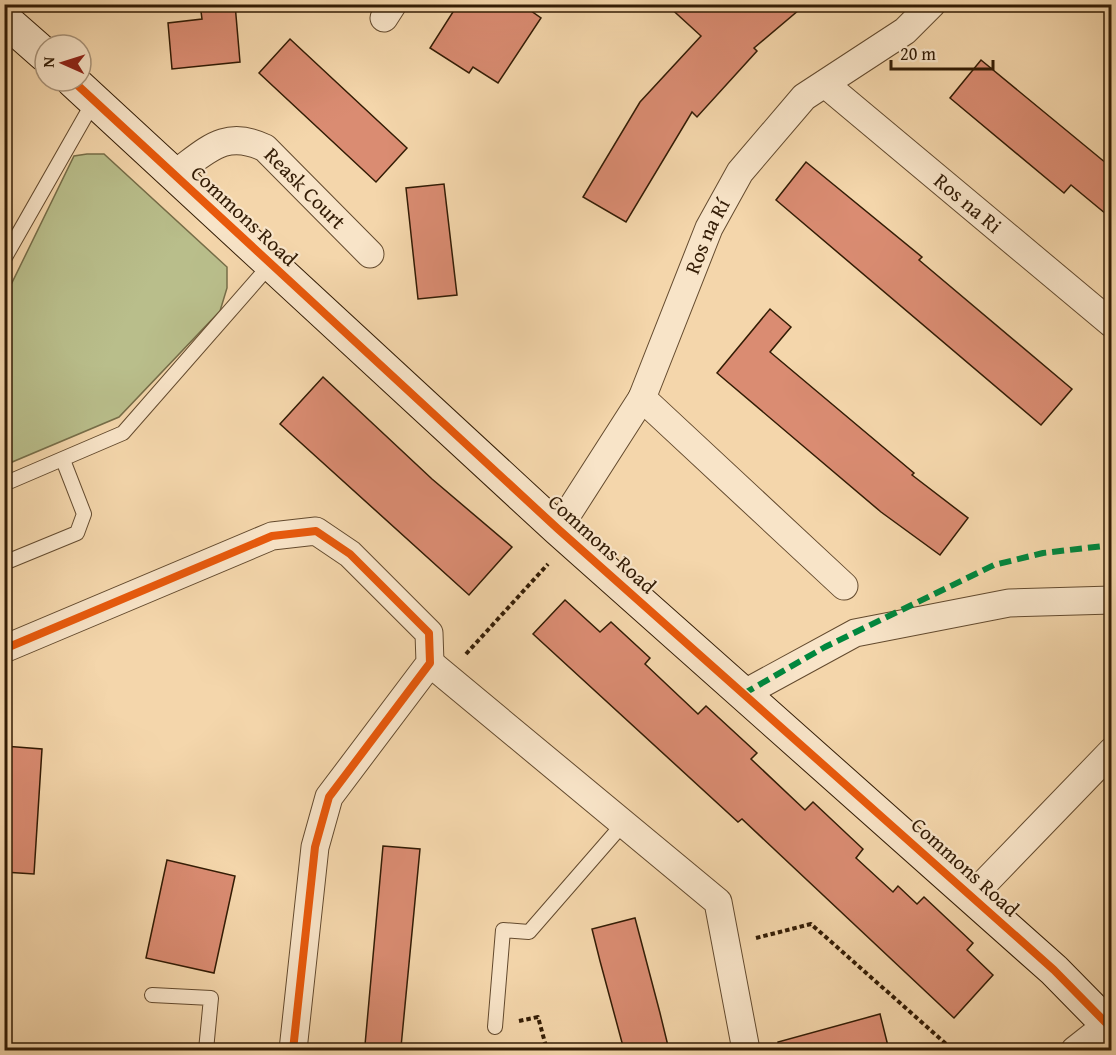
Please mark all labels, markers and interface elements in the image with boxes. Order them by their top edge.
north arrow [33,33,93,93]
scale bar [891,33,993,71]
text: 20 m [900,40,936,67]
text: N [36,56,60,68]
street label: Reask Court [257,140,354,237]
street label: Commons Road [184,158,305,274]
street label: Ros na Ri [927,165,1009,241]
street label: Ros na Rí [676,192,738,279]
street label: Commons Road [541,487,664,601]
street label: Commons Road [904,810,1027,924]

